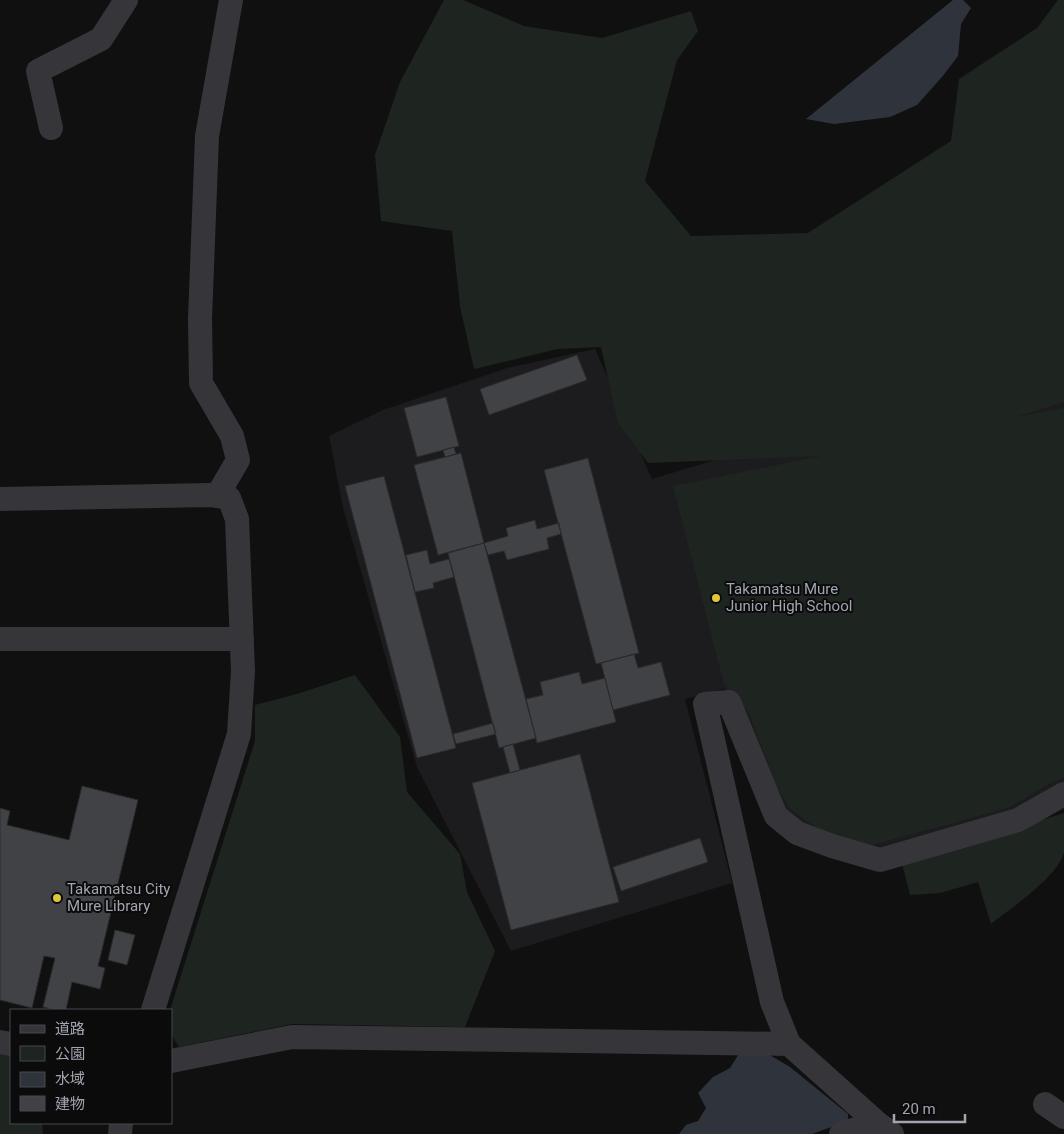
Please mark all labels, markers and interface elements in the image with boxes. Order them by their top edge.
place label: Takamatsu Mure Junior High School [726,580,852,615]
marker: Takamatsu Mure Junior High School [710,592,722,604]
place label: Takamatsu City Mure Library [67,880,170,915]
marker: Takamatsu City Mure Library [51,892,63,904]
legend [10,1009,172,1124]
text: 道路 [55,1020,85,1038]
text: 公園 [55,1045,85,1063]
text: 水域 [55,1070,85,1088]
scale bar [894,1092,965,1124]
text: 建物 [55,1095,85,1113]
text: 20 m [902,1100,936,1118]

